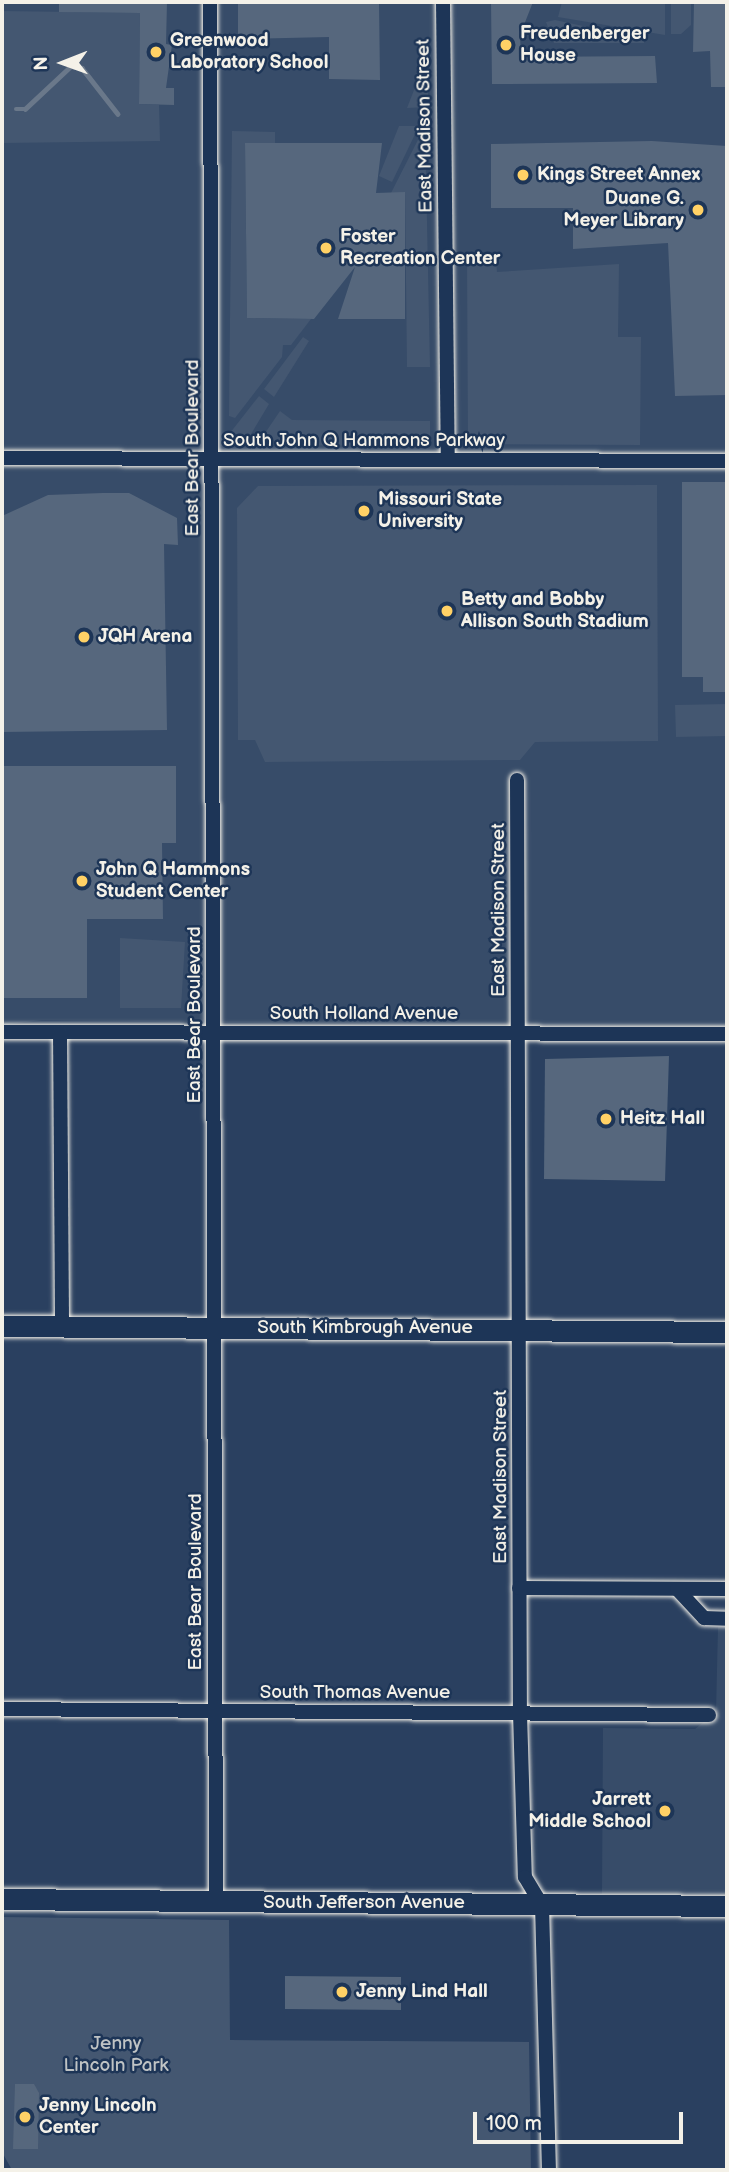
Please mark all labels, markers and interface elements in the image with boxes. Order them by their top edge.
place label: Freudenberger House [520,23,650,67]
north arrow [28,28,98,98]
place label: Greenwood Laboratory School [170,30,329,74]
marker: Freudenberger House [498,37,514,53]
street label: East Madison Street [412,39,438,213]
marker: Greenwood Laboratory School [148,44,164,60]
text: N [30,56,53,71]
place label: Kings Street Annex [537,164,700,186]
marker: Kings Street Annex [515,167,531,183]
place label: Duane G. Meyer Library [563,188,684,232]
marker: Duane G. Meyer Library [690,202,706,218]
place label: Foster Recreation Center [340,226,500,270]
marker: Foster Recreation Center [318,240,334,256]
street label: East Bear Boulevard [182,359,204,537]
street label: South John Q Hammons Parkway [223,430,505,452]
place label: Missouri State University [378,489,502,533]
marker: Missouri State University [356,503,372,519]
place label: Betty and Bobby Allison South Stadium [461,589,649,633]
marker: Betty and Bobby Allison South Stadium [439,603,455,619]
place label: JQH Arena [98,626,192,648]
marker: JQH Arena [76,629,92,645]
street label: East Madison Street [488,823,510,997]
place label: John Q Hammons Student Center [96,859,250,903]
marker: John Q Hammons Student Center [74,873,90,889]
street label: East Bear Boulevard [184,926,206,1104]
street label: South Holland Avenue [270,1003,458,1025]
place label: Heitz Hall [620,1108,705,1130]
marker: Heitz Hall [598,1111,614,1127]
street label: South Kimbrough Avenue [257,1317,473,1339]
street label: East Madison Street [490,1390,512,1564]
street label: East Bear Boulevard [185,1493,207,1671]
street label: South Thomas Avenue [259,1682,451,1704]
place label: Jarrett Middle School [528,1789,651,1833]
marker: Jarrett Middle School [657,1803,673,1819]
street label: South Jefferson Avenue [263,1892,465,1914]
place label: Jenny Lind Hall [356,1981,488,2003]
marker: Jenny Lind Hall [334,1984,350,2000]
park label: Jenny Lincoln Park [63,2033,169,2077]
place label: Jenny Lincoln Center [39,2095,157,2139]
scale bar [477,2098,687,2142]
marker: Jenny Lincoln Center [17,2109,33,2125]
text: 100 m [486,2111,542,2136]

